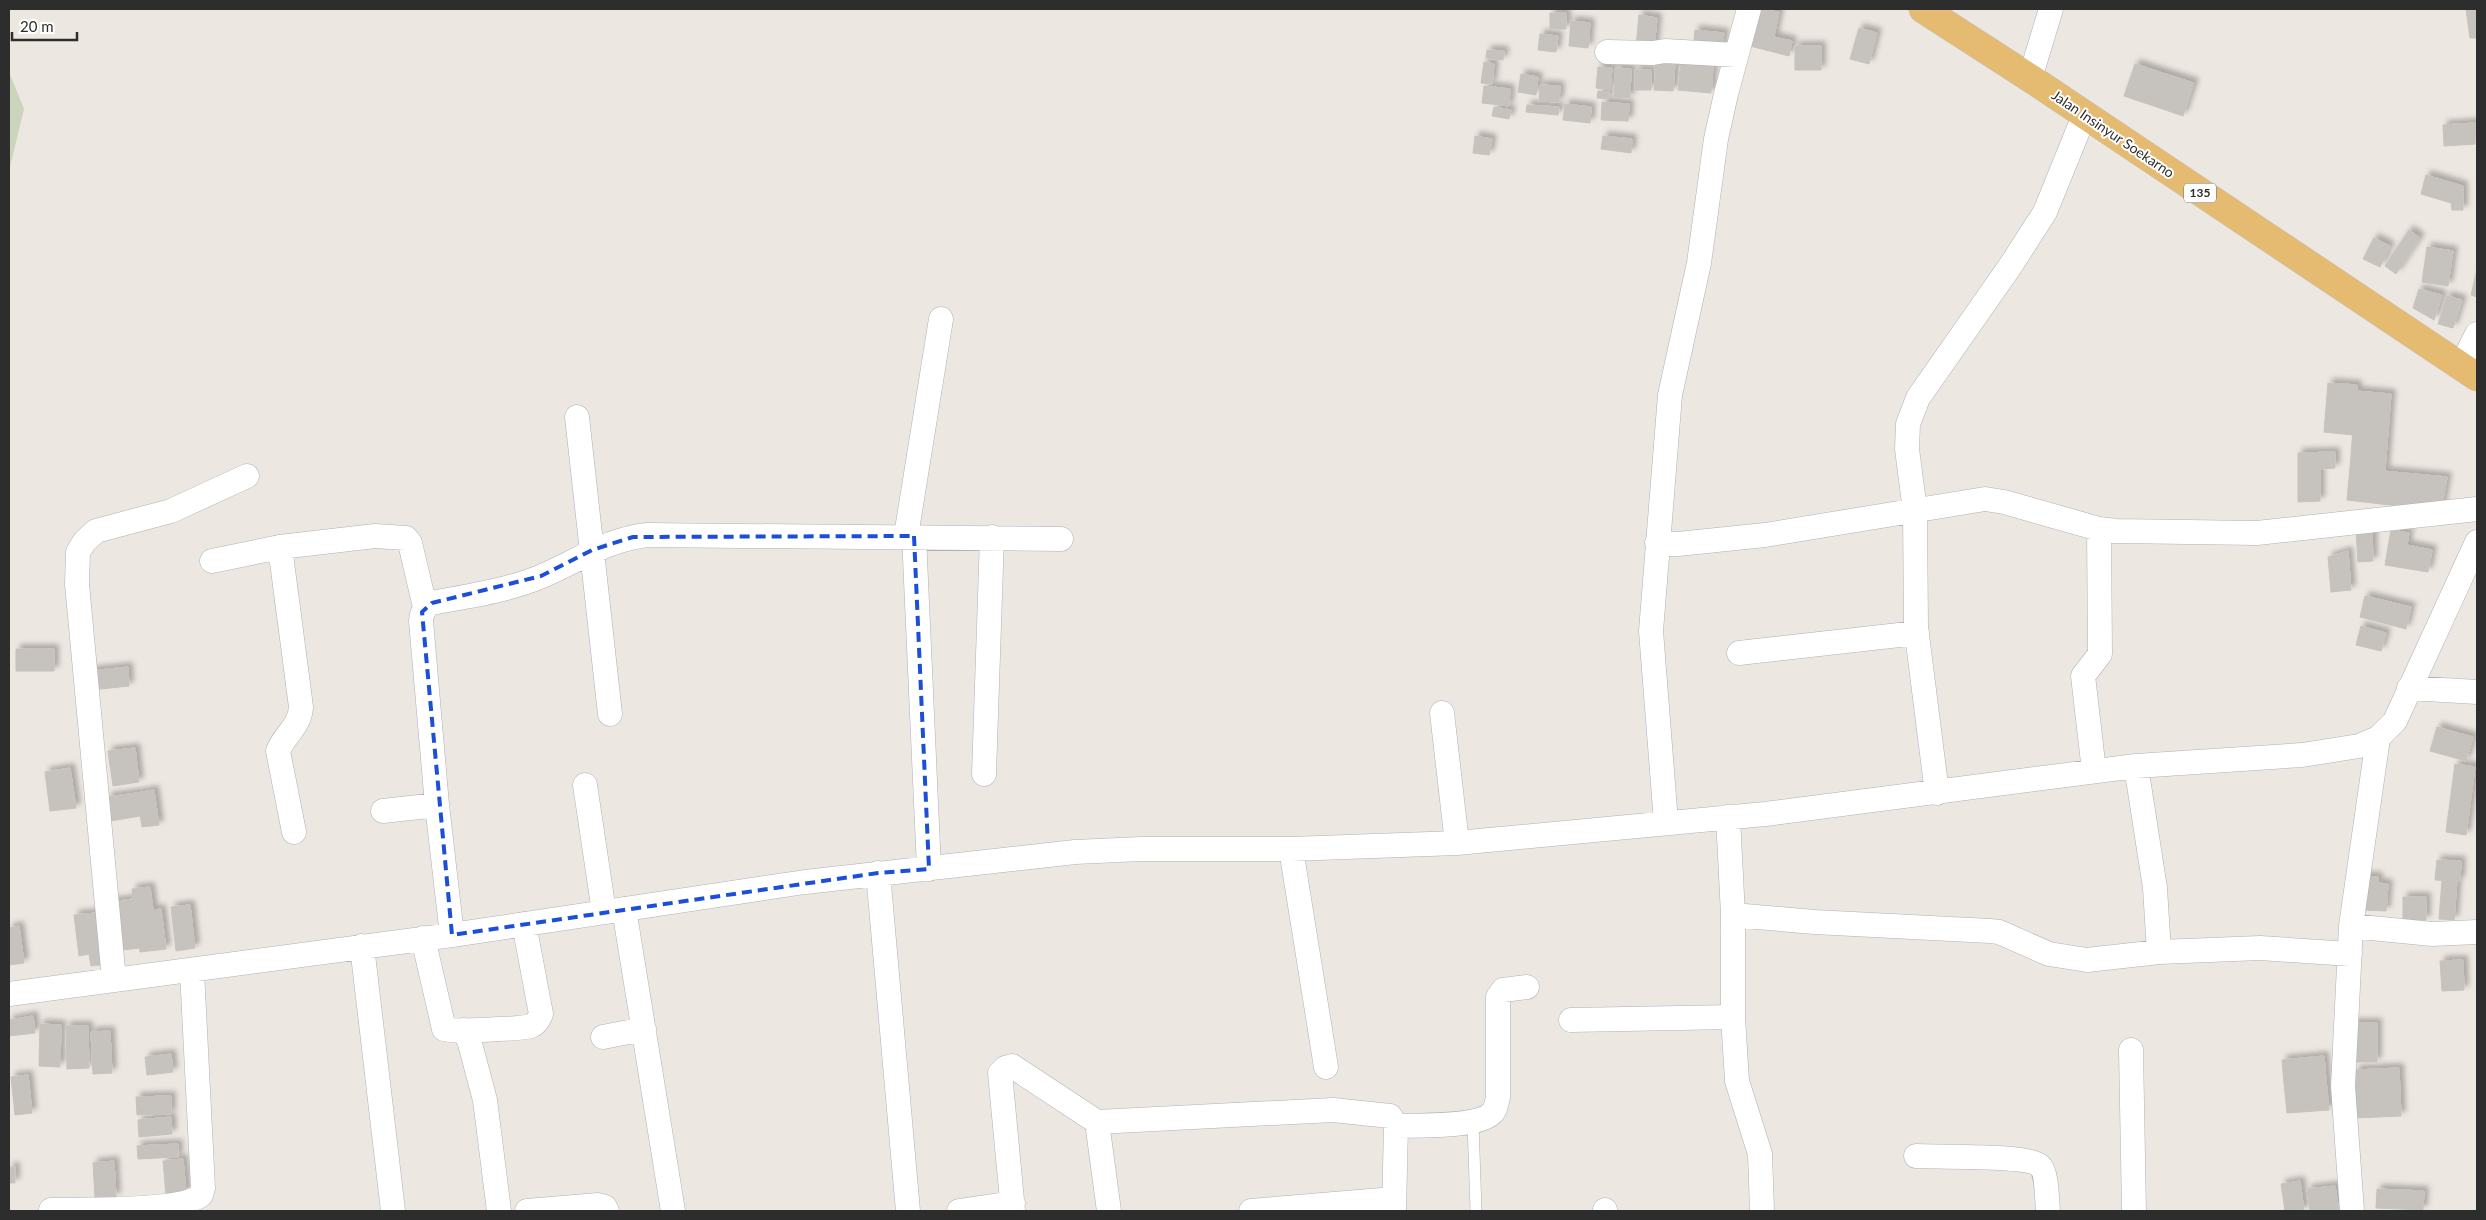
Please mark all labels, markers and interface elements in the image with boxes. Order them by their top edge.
scale bar [12,10,78,42]
text: 20 m [20,17,54,35]
street label: Jalan Insinyur Soekarno [2049,86,2178,181]
road number: 135 [2184,184,2216,202]

